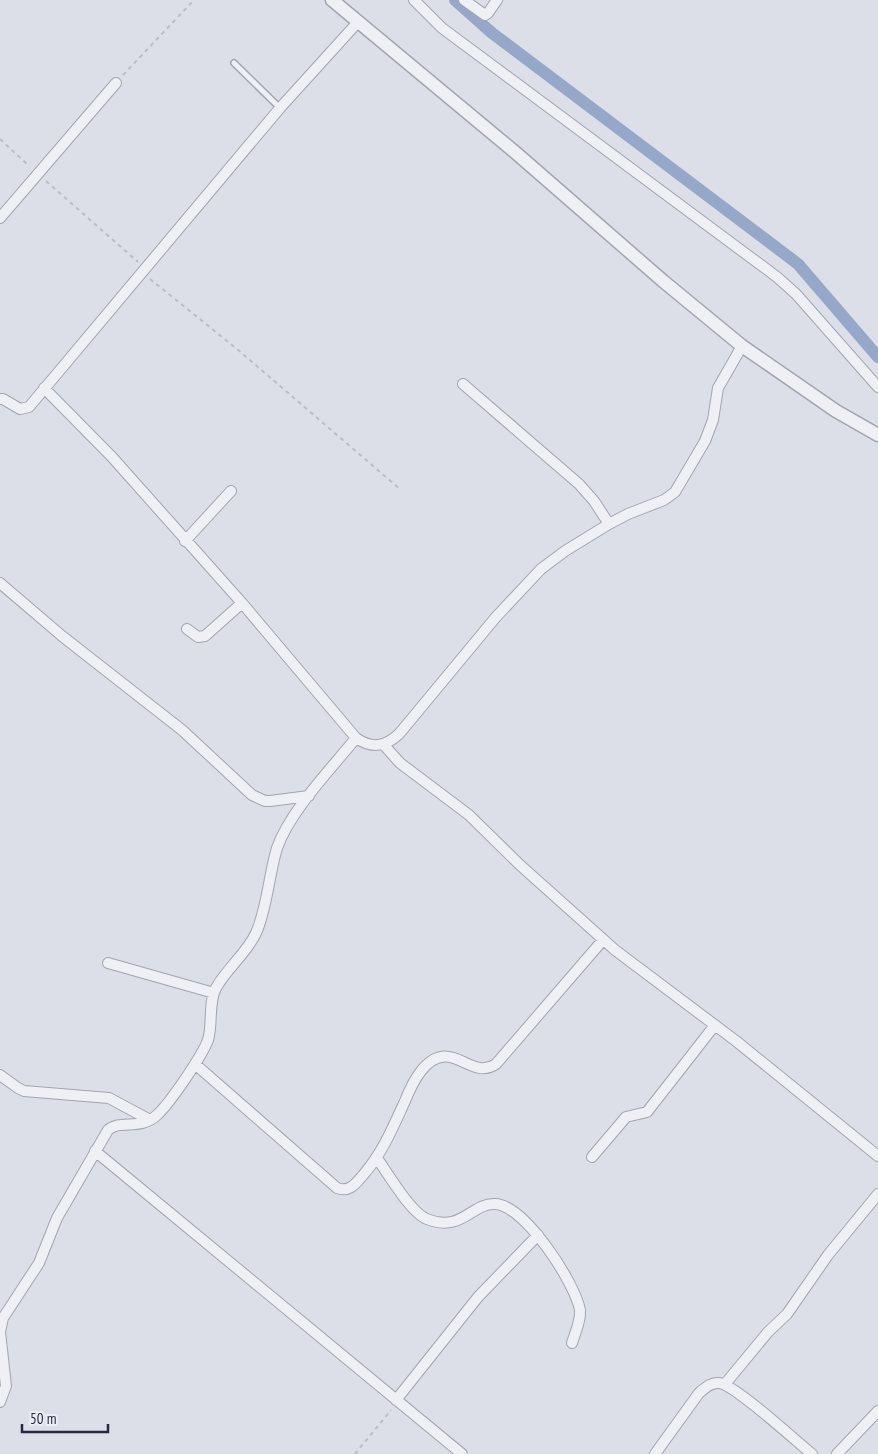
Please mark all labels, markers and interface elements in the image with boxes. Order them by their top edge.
scale bar [22,1402,109,1434]
text: 50 m [30,1409,56,1428]

